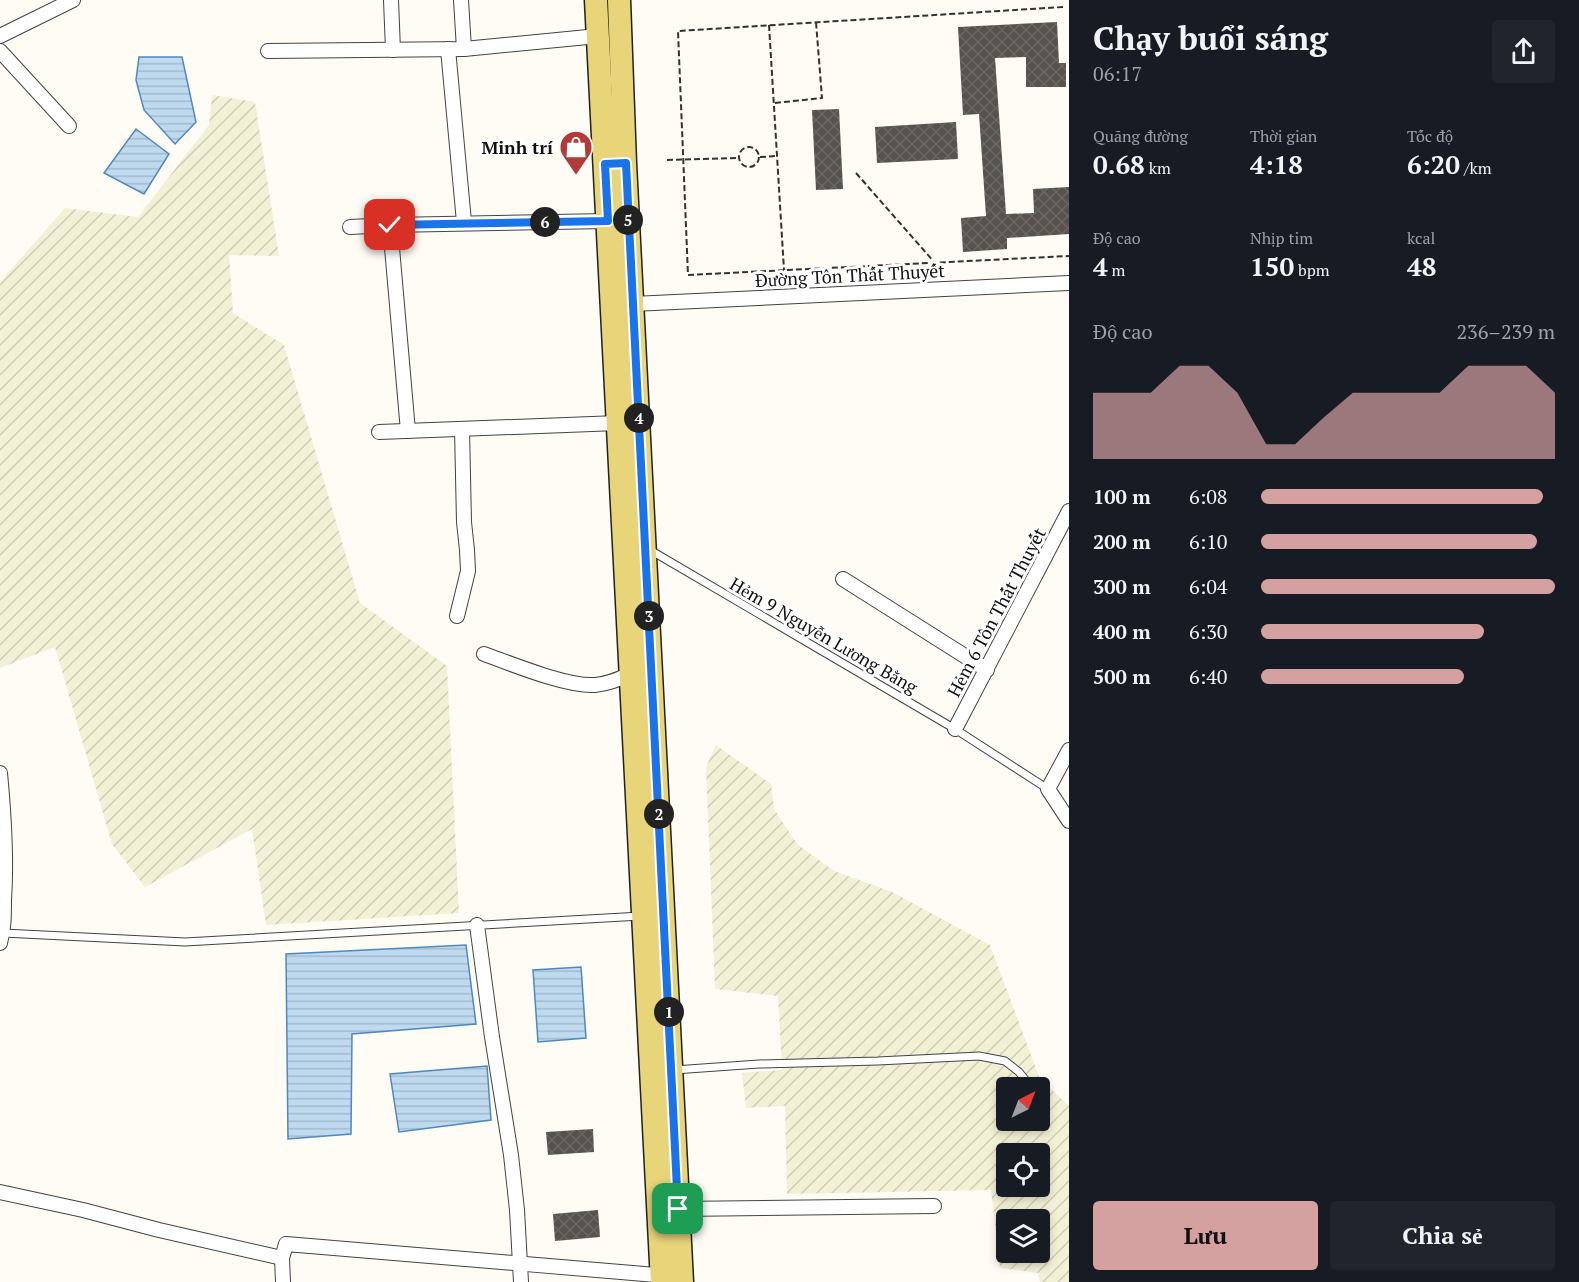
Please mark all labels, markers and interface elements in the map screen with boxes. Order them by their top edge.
text: Chạy buổi sáng [1093,16,1328,59]
button: share [1492,20,1555,83]
text: 06:17 [1093,60,1142,87]
text: Quãng đường [1093,125,1188,147]
text: Thời gian [1250,125,1317,147]
text: Tốc độ [1407,125,1453,147]
shop icon: Minh trí [558,129,594,176]
place label: Minh trí [481,135,553,159]
text: 0.68 [1093,147,1145,181]
text: 4:18 [1250,147,1303,181]
text: 6:20 [1407,147,1460,181]
text: km [1145,157,1171,179]
text: /km [1460,157,1491,179]
pin [364,199,415,250]
pin: 5 [613,205,643,235]
pin: 6 [530,207,560,237]
icon: check [373,208,406,241]
text: 5 [623,209,633,231]
text: 6 [540,211,550,233]
text: Độ cao [1093,227,1141,249]
text: Nhịp tim [1250,227,1313,249]
text: kcal [1407,227,1435,249]
text: 4 [1093,249,1108,283]
text: 150 [1250,249,1294,283]
text: 48 [1407,249,1436,283]
street label: Đường Tôn Thất Thuyết [755,258,946,292]
text: m [1108,259,1125,281]
text: bpm [1294,259,1330,281]
text: Độ cao [1093,318,1153,345]
text: 236–239 m [1456,318,1555,345]
pin: 4 [624,403,654,433]
text: 4 [634,407,644,429]
text: 100 m [1093,483,1151,510]
text: 6:08 [1189,483,1228,510]
street label: Hẻm 6 Tôn Thất Thuyết [941,523,1051,701]
text: 200 m [1093,528,1151,555]
text: 6:10 [1189,528,1228,555]
street label: Hẻm 9 Nguyễn Lương Bằng [726,571,923,699]
text: 300 m [1093,573,1151,600]
text: 6:04 [1189,573,1228,600]
pin: 3 [634,601,664,631]
text: 3 [644,605,654,627]
text: 400 m [1093,618,1151,645]
text: 6:30 [1189,618,1228,645]
text: 500 m [1093,663,1151,690]
text: 6:40 [1189,663,1228,690]
pin: 2 [644,799,674,829]
text: 2 [654,803,664,825]
pin: 1 [654,997,684,1027]
text: 1 [664,1001,674,1023]
north arrow [996,1077,1050,1131]
map controls [996,1077,1050,1263]
button: locate [996,1143,1050,1197]
pin [652,1183,703,1234]
icon: arrive [661,1192,694,1225]
button: Lưu [1093,1201,1318,1270]
button: Chia sẻ [1330,1201,1555,1270]
button: layers [996,1209,1050,1263]

